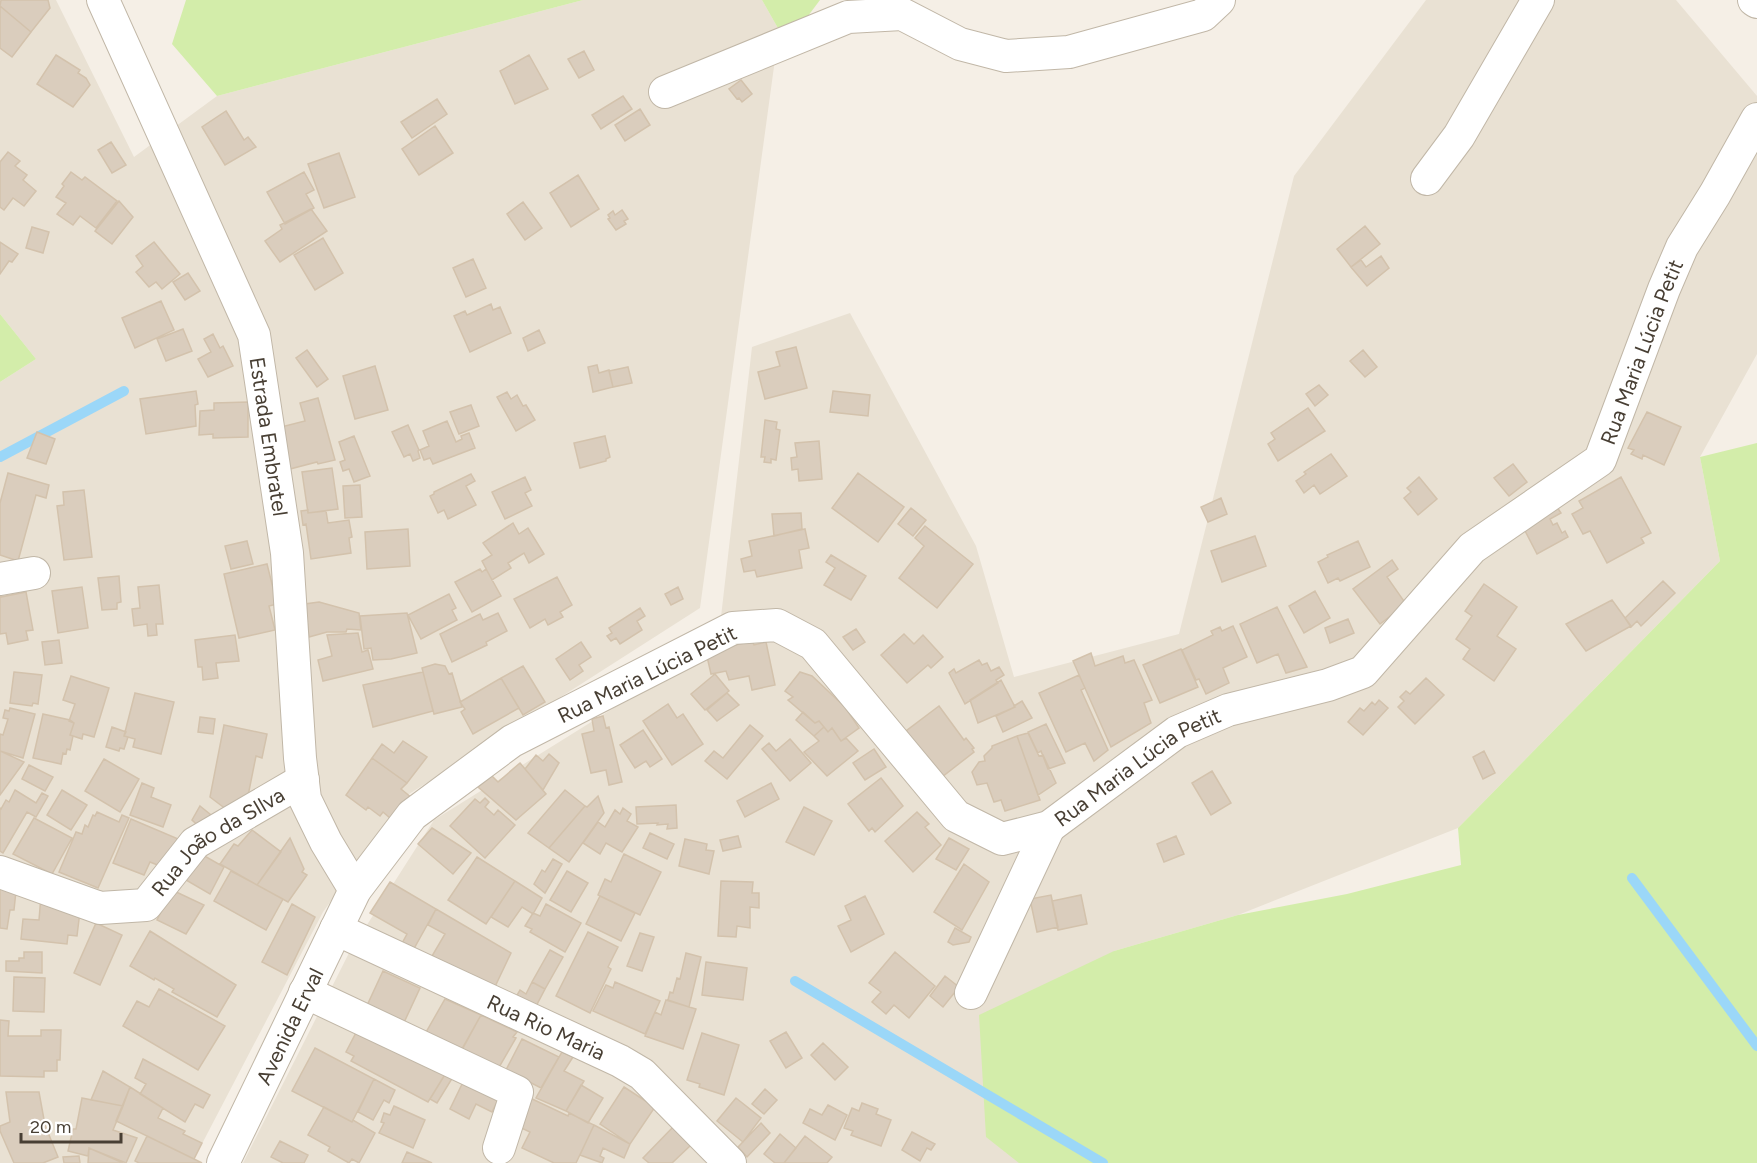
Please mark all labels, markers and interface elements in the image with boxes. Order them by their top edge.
street label: Rua Maria Lúcia Petit [1594,255,1688,448]
street label: Estrada Embratel [245,355,294,518]
street label: Rua Maria Lúcia Petit [553,620,741,728]
street label: Rua Maria Lúcia Petit [1049,702,1224,831]
street label: Rua João da SIlva [146,781,289,901]
street label: Avenida Erval [250,964,328,1089]
street label: Rua Rio Maria [483,989,609,1065]
scale bar [21,1106,122,1144]
text: 20 m [30,1116,71,1138]

